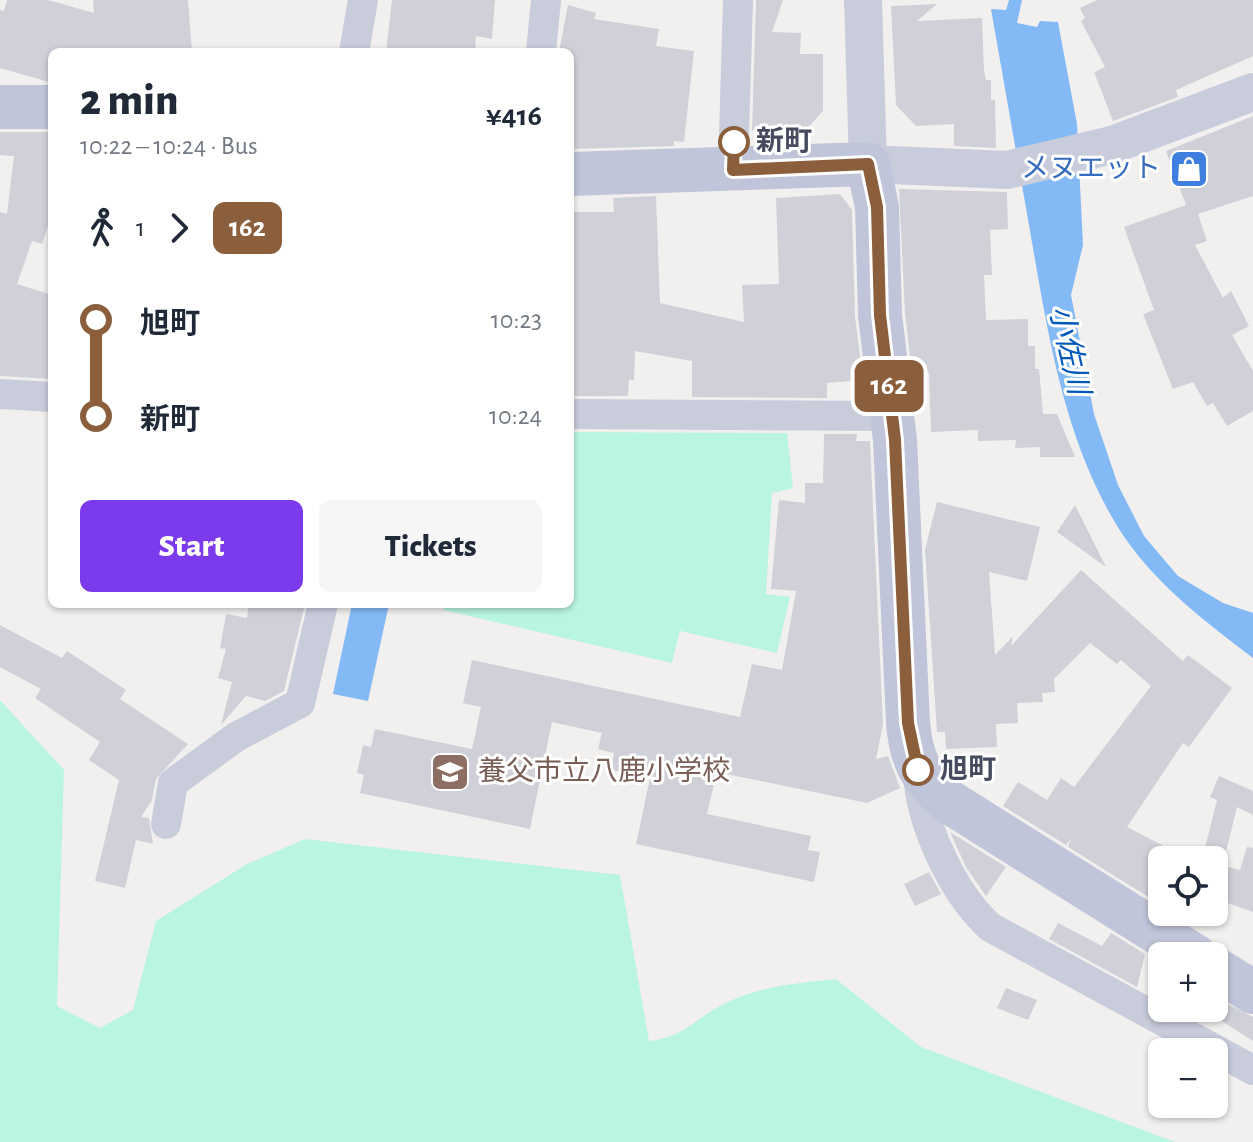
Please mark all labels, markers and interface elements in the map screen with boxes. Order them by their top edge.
text: 2 min [80,79,179,123]
text: ¥416 [486,101,542,131]
place label: 新町 [756,126,812,156]
marker: 新町 [719,127,749,157]
text: 10:22 – 10:24 · Bus [80,133,258,159]
shop icon: メヌエット [1168,148,1210,190]
place label: メヌエット [1021,155,1161,183]
icon: walk [80,206,124,250]
icon: forward [157,206,201,250]
text: 162 [229,214,266,242]
text: 1 [136,215,145,241]
water label: 小佐川 [1044,302,1096,400]
text: 10:23 [491,307,542,333]
text: 旭町 [140,309,200,339]
line badge: 162 [843,360,935,412]
text: 162 [871,372,907,400]
text: 10:24 [489,403,542,429]
text: 新町 [140,405,200,435]
button: Start [80,500,303,592]
button: Tickets [319,500,542,592]
school or university icon: 養父市立八鹿小学校 [429,751,471,793]
place label: 旭町 [940,754,996,784]
marker: 旭町 [903,755,933,785]
place label: 養父市立八鹿小学校 [478,756,730,786]
map controls [1148,846,1228,1118]
button: locate [1148,846,1228,926]
button: + [1148,942,1228,1022]
button: − [1148,1038,1228,1118]

